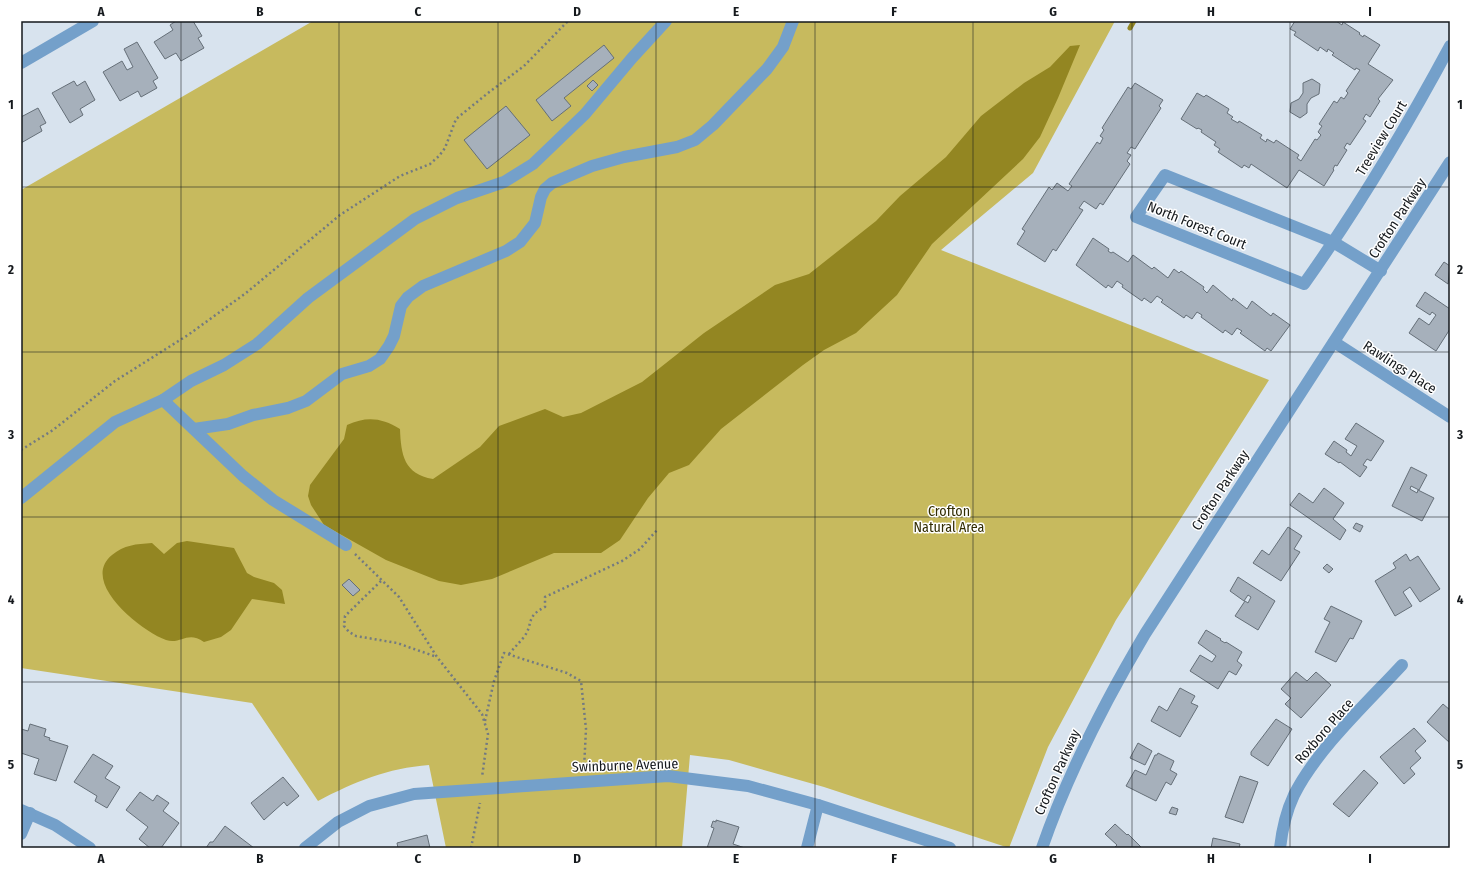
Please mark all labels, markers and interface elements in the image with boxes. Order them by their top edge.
text: A [96,4,105,19]
text: B [256,4,264,19]
text: C [415,4,422,19]
text: D [573,4,581,19]
text: E [733,4,739,19]
text: F [891,4,897,19]
text: G [1049,4,1057,19]
text: H [1207,4,1215,19]
text: I [1368,4,1372,19]
text: 1 [8,97,14,112]
street label: Treeview Court [1352,97,1411,179]
text: 1 [1457,97,1463,112]
street label: Crofton Parkway [1365,174,1430,262]
street label: North Forest Court [1145,198,1249,253]
text: 2 [7,262,14,277]
text: 2 [1456,262,1463,277]
street label: Rawlings Place [1360,337,1440,397]
text: 3 [7,427,14,442]
text: 3 [1456,427,1463,442]
street label: Crofton Parkway [1188,446,1253,534]
park label: Crofton Natural Area [914,503,985,536]
text: 4 [8,592,15,607]
text: 4 [1457,592,1464,607]
street label: Roxboro Place [1291,695,1357,767]
street label: Crofton Parkway [1031,726,1084,818]
street label: Swinburne Avenue [572,755,679,776]
text: 5 [8,757,14,772]
text: 5 [1457,757,1463,772]
text: A [96,851,105,866]
text: B [256,851,264,866]
text: C [415,851,422,866]
text: D [573,851,581,866]
text: E [733,851,739,866]
text: F [891,851,897,866]
text: G [1049,851,1057,866]
text: H [1207,851,1215,866]
text: I [1368,851,1372,866]

